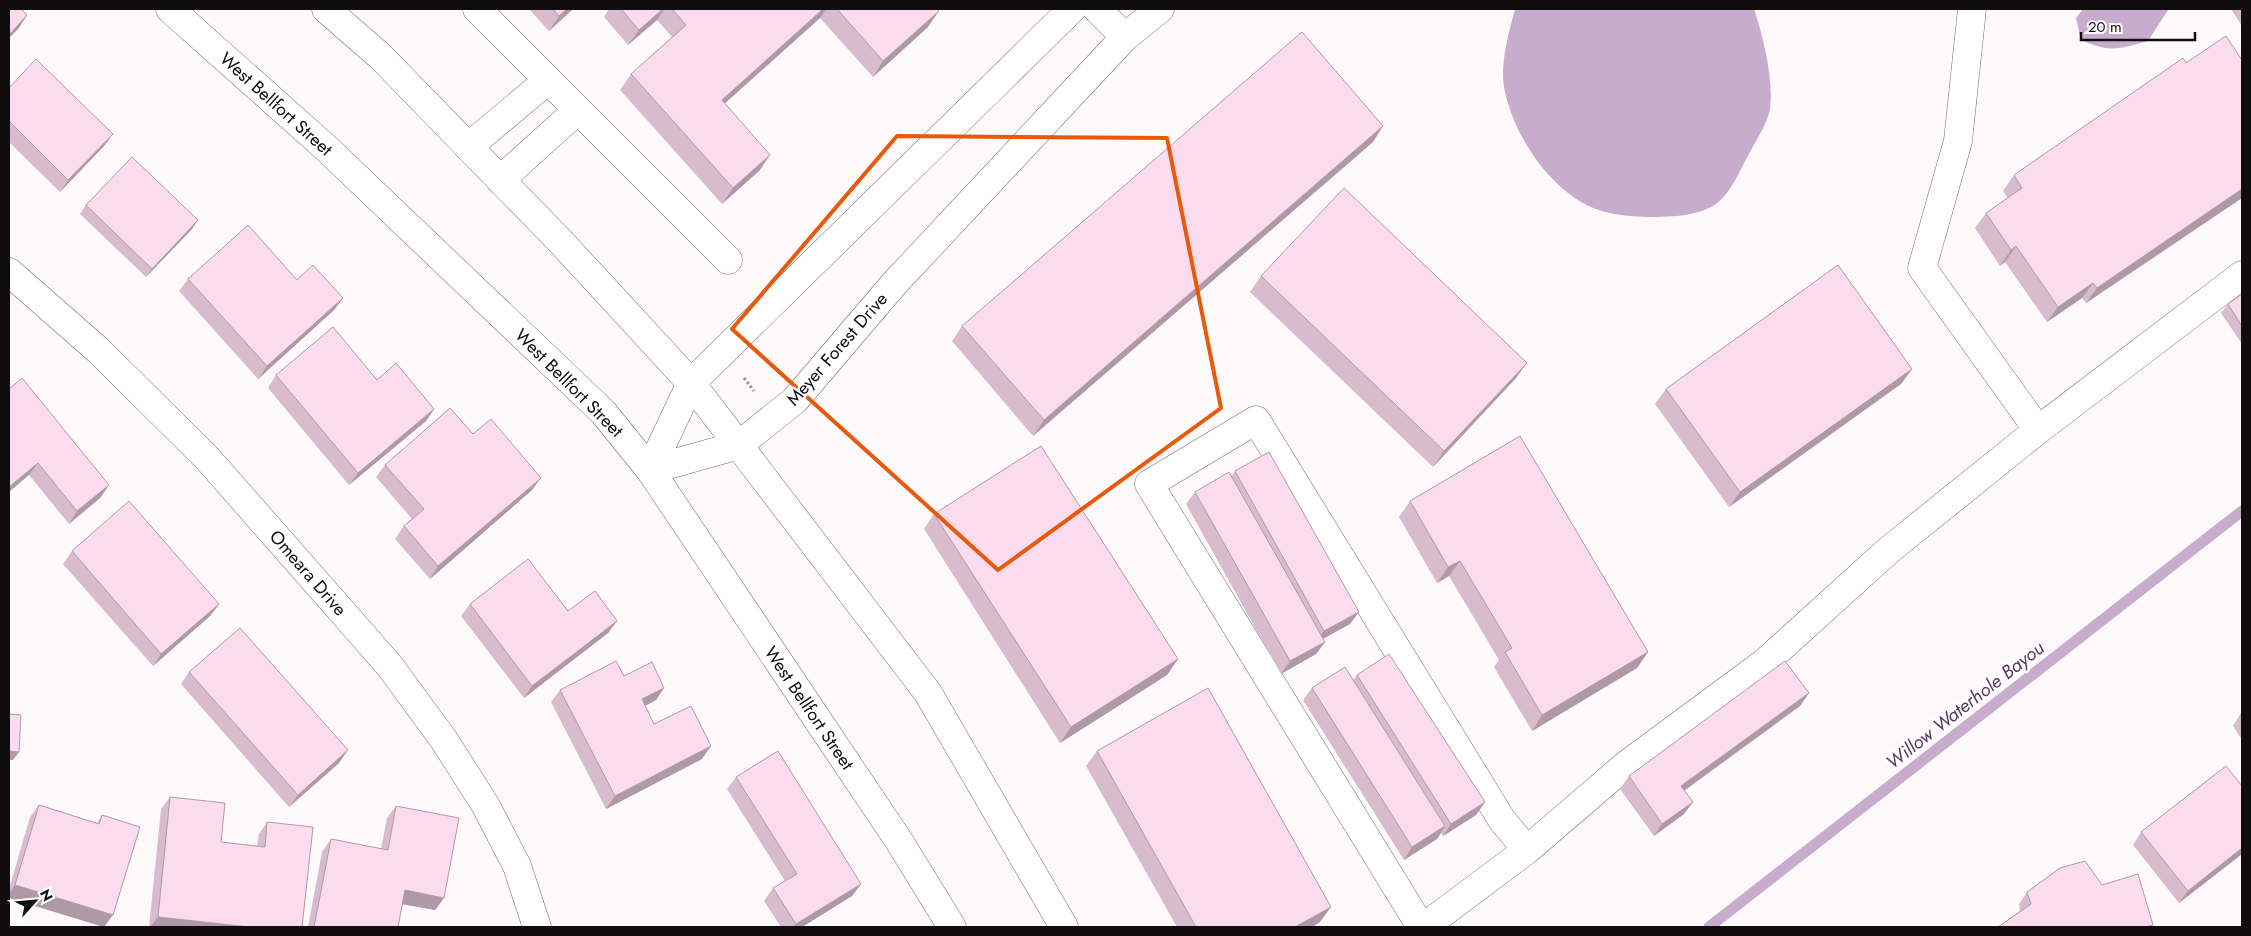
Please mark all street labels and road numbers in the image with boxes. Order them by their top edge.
street label: West Bellfort Street [214,46,339,162]
street label: Meyer Forest Drive [780,287,894,411]
street label: West Bellfort Street [509,323,630,444]
street label: Omeara Drive [263,524,353,622]
street label: West Bellfort Street [758,641,860,776]

